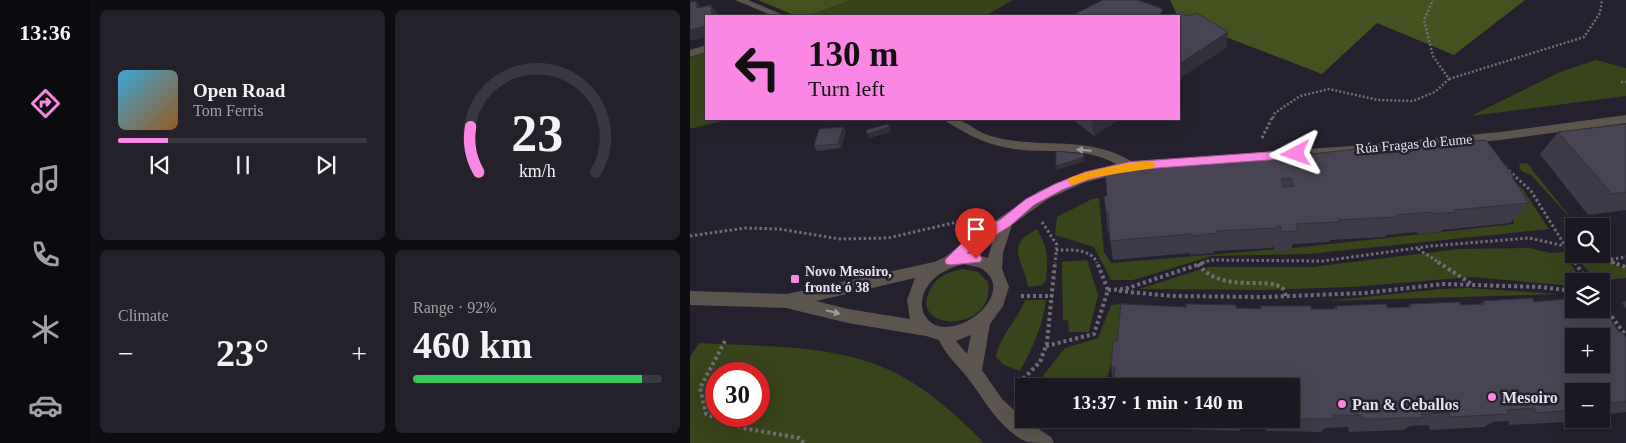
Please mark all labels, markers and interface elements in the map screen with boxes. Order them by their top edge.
text: 13:36 [19,20,71,45]
icon: left [725,35,790,100]
text: 130 m [808,35,898,74]
text: Turn left [808,76,885,101]
text: Open Road [193,80,285,101]
icon: directions [28,86,63,121]
text: Tom Ferris [193,102,263,119]
text: 23 [512,105,564,162]
position arrow [1269,127,1321,179]
street label: Rúa Fragas do Eume [1355,131,1473,157]
one-way arrow [1075,145,1091,153]
icon: previous [146,151,174,179]
icon: pause [229,151,257,179]
icon: next [312,151,340,179]
text: km/h [519,161,556,181]
icon: music [28,162,63,197]
pin [955,208,997,259]
icon: arrive [962,215,990,243]
map controls [1565,218,1610,428]
button: search [1565,218,1610,263]
icon: phone [28,237,63,272]
place label: Novo Mesoiro, fronte ó 38 [805,264,892,295]
marker: Novo Mesoiro, fronte ó 38 [789,273,801,285]
button: layers [1565,273,1610,318]
text: Range · 92% [413,299,497,316]
text: Climate [118,307,169,324]
one-way arrow [826,308,841,316]
icon: climate [28,312,63,347]
text: 460 km [413,324,532,366]
button: + [1565,328,1610,373]
text: 23° [216,332,269,374]
text: − [118,338,134,369]
text: + [351,338,367,369]
speed limit sign: 30 [705,362,770,427]
button: − [1565,383,1610,428]
icon: car [28,388,63,423]
place label: Mesoiro [1502,389,1558,406]
marker: Mesoiro [1486,391,1498,403]
text: 13:37 · 1 min · 140 m [1072,392,1243,413]
place label: Pan & Ceballos [1352,396,1459,413]
marker: Pan & Ceballos [1336,398,1348,410]

